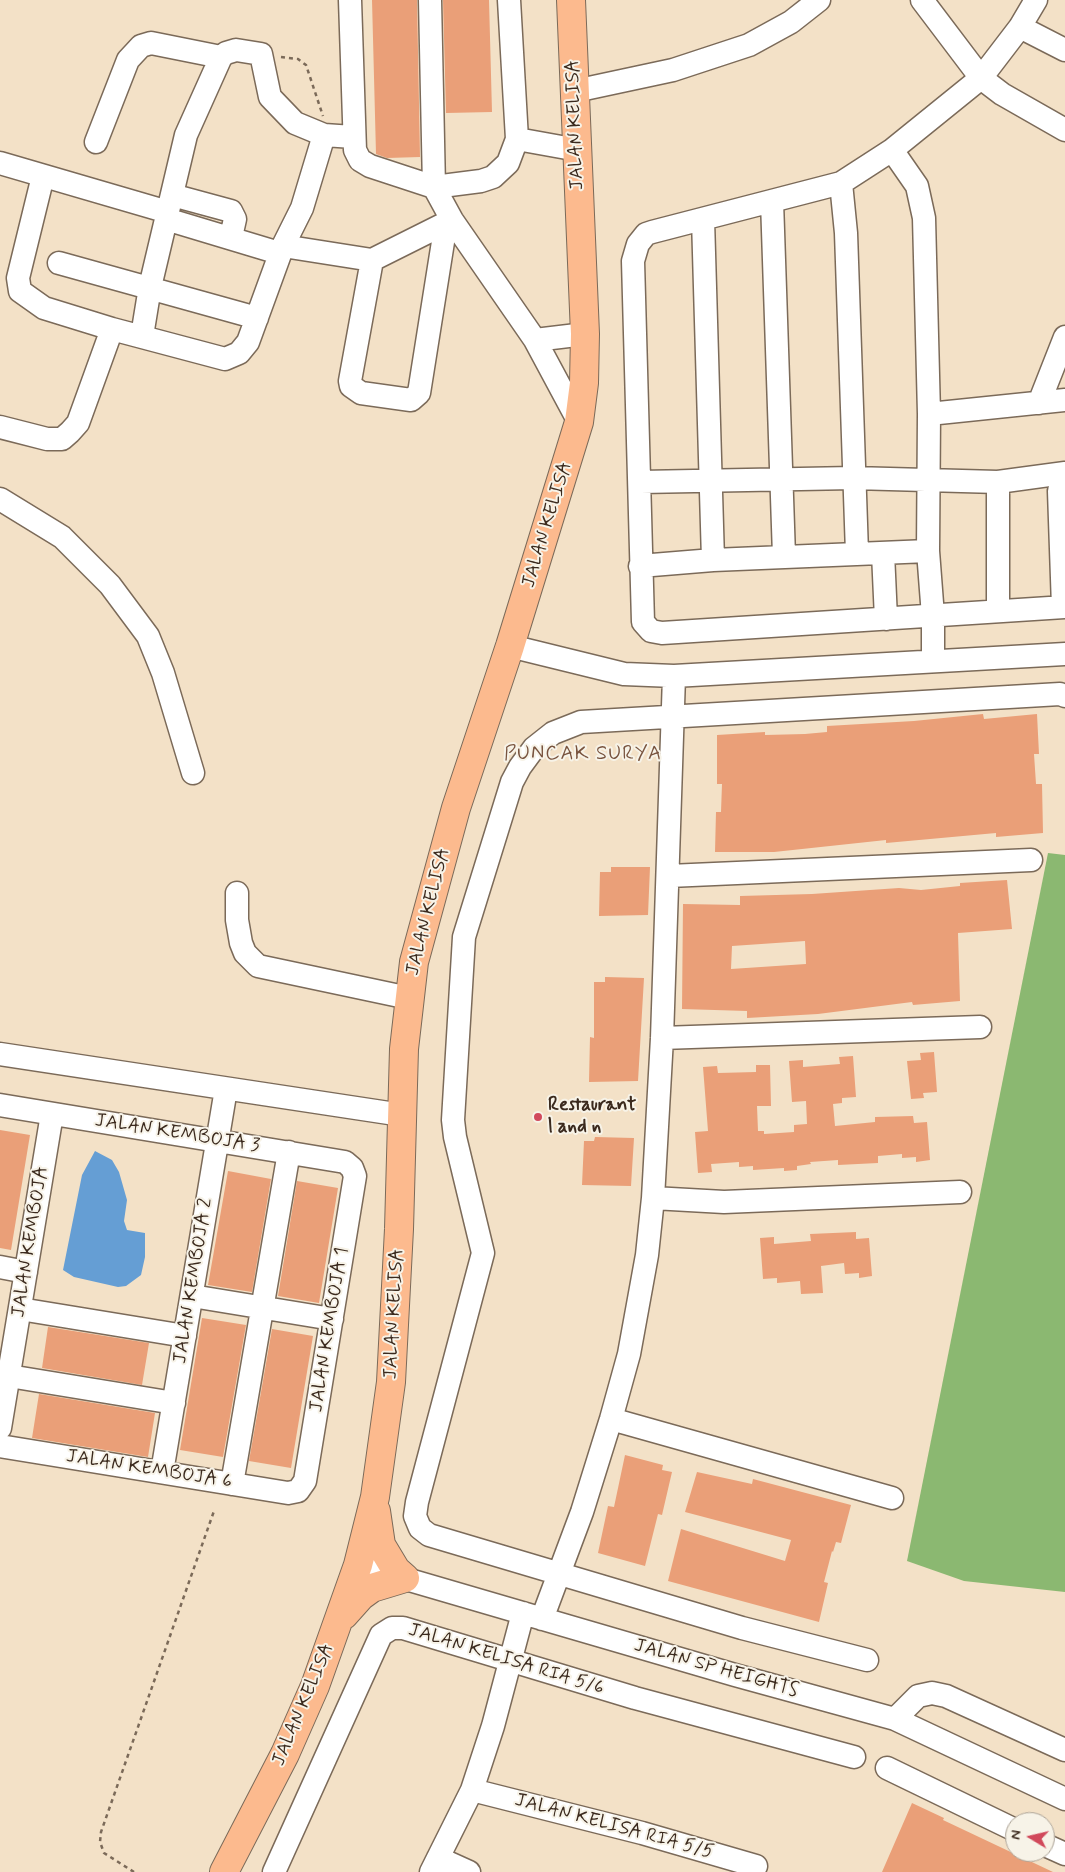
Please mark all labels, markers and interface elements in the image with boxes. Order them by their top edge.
street label: JALAN KELISA [562,59,590,191]
street label: JALAN KELISA [518,459,578,591]
district label: PUNCAK SURYA [504,743,662,767]
street label: JALAN KELISA [402,846,456,978]
place label: Restaurant l and n [548,1095,636,1139]
street label: JALAN KEMBOJA 3 [93,1110,261,1158]
marker: Restaurant l and n [532,1111,544,1123]
street label: JALAN KEMBOJA [8,1165,54,1319]
street label: JALAN KEMBOJA 2 [170,1197,218,1365]
street label: JALAN KEMBOJA 1 [306,1246,354,1414]
street label: JALAN KELISA [380,1248,410,1380]
street label: JALAN KEMBOJA 6 [64,1446,234,1494]
street label: JALAN KELISA RIA 5/6 [405,1619,607,1701]
street label: JALAN SP HEIGHTS [631,1635,801,1703]
street label: JALAN KELISA [268,1640,340,1770]
street label: JALAN KELISA RIA 5/5 [512,1789,716,1865]
north arrow [1005,1812,1055,1862]
text: N [1007,1829,1026,1841]

